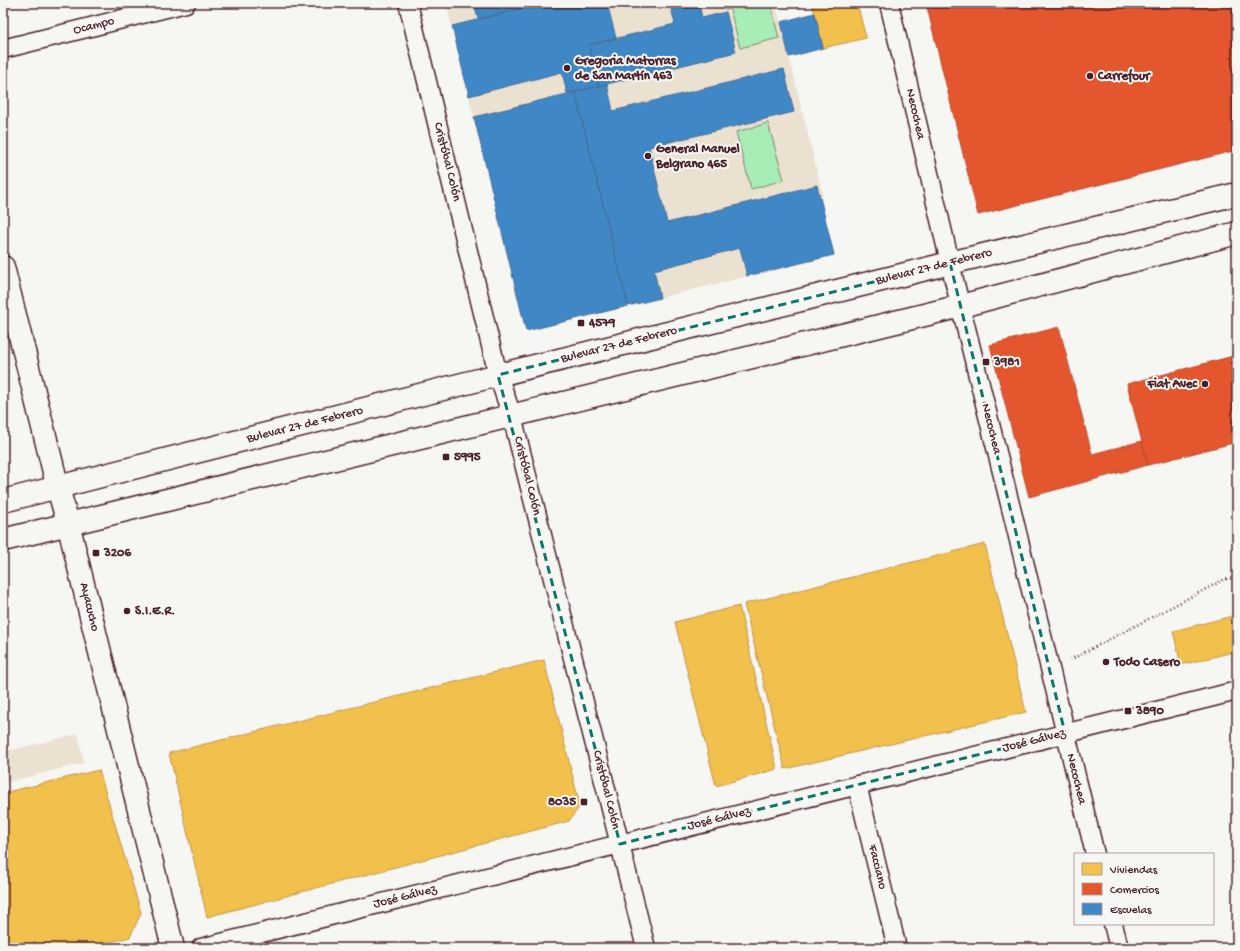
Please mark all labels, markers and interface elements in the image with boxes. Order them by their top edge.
street label: Ocampo [72,14,116,38]
place label: Gregoria Matorras de San Martín 463 [575,54,677,84]
marker: Gregoria Matorras de San Martín 463 [562,63,572,73]
place label: Carrefour [1097,68,1151,84]
marker: Carrefour [1085,71,1095,81]
street label: Necochea [902,87,928,142]
street label: Cristóbal Colón [430,121,464,204]
place label: General Manuel Belgrano 465 [655,142,740,172]
marker: General Manuel Belgrano 465 [643,151,653,161]
street label: Bulevar 27 de Febrero [873,245,994,289]
place label: 4579 [588,316,616,331]
marker: 4579 [576,318,586,328]
street label: Bulevar 27 de Febrero [558,323,679,367]
place label: 3981 [993,355,1020,370]
marker: 3981 [981,357,991,367]
place label: Fiat Avec [1146,377,1199,392]
marker: Fiat Avec [1200,379,1210,389]
street label: Necochea [977,402,1005,457]
street label: Bulevar 27 de Febrero [244,403,365,447]
street label: Cristóbal Colón [510,435,544,518]
place label: 5995 [454,450,481,465]
marker: 5995 [441,452,451,462]
place label: 3206 [103,546,132,561]
marker: 3206 [91,548,101,558]
street label: Ayacucho [76,581,102,633]
place label: S.I.E.R. [135,604,175,619]
marker: S.I.E.R. [122,606,132,616]
place label: Todo Casero [1113,655,1181,670]
marker: Todo Casero [1101,657,1111,667]
place label: 3890 [1135,704,1164,719]
marker: 3890 [1123,706,1133,716]
street label: José Gálvez [1001,726,1068,756]
street label: Cristóbal Colón [589,749,623,832]
street label: Necochea [1062,752,1090,807]
place label: 8035 [548,795,576,810]
marker: 8035 [579,797,589,807]
street label: José Gálvez [686,804,753,834]
street label: Facciano [864,842,890,891]
legend [1074,853,1214,925]
text: Viviendas [1109,864,1158,878]
street label: José Gálvez [372,882,439,912]
text: Comercios [1110,884,1160,898]
text: Escuelas [1110,904,1152,918]

